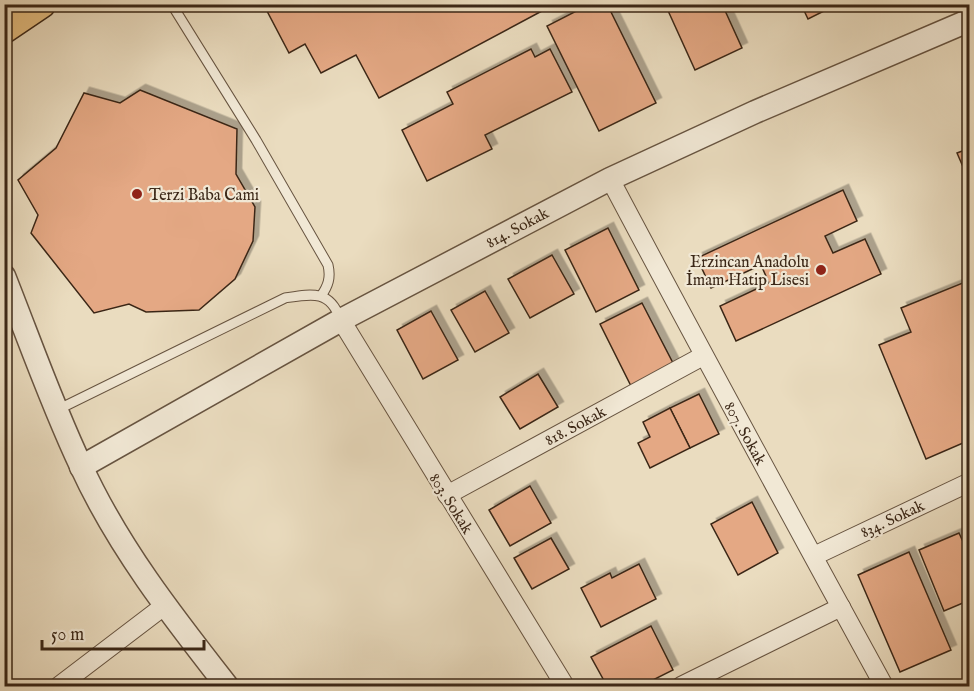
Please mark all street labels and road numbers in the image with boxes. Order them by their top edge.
street label: 814. Sokak [483,204,553,254]
street label: 807. Sokak [719,399,770,470]
street label: 818. Sokak [542,402,610,451]
street label: 803. Sokak [424,470,477,538]
street label: 834. Sokak [858,496,928,543]

